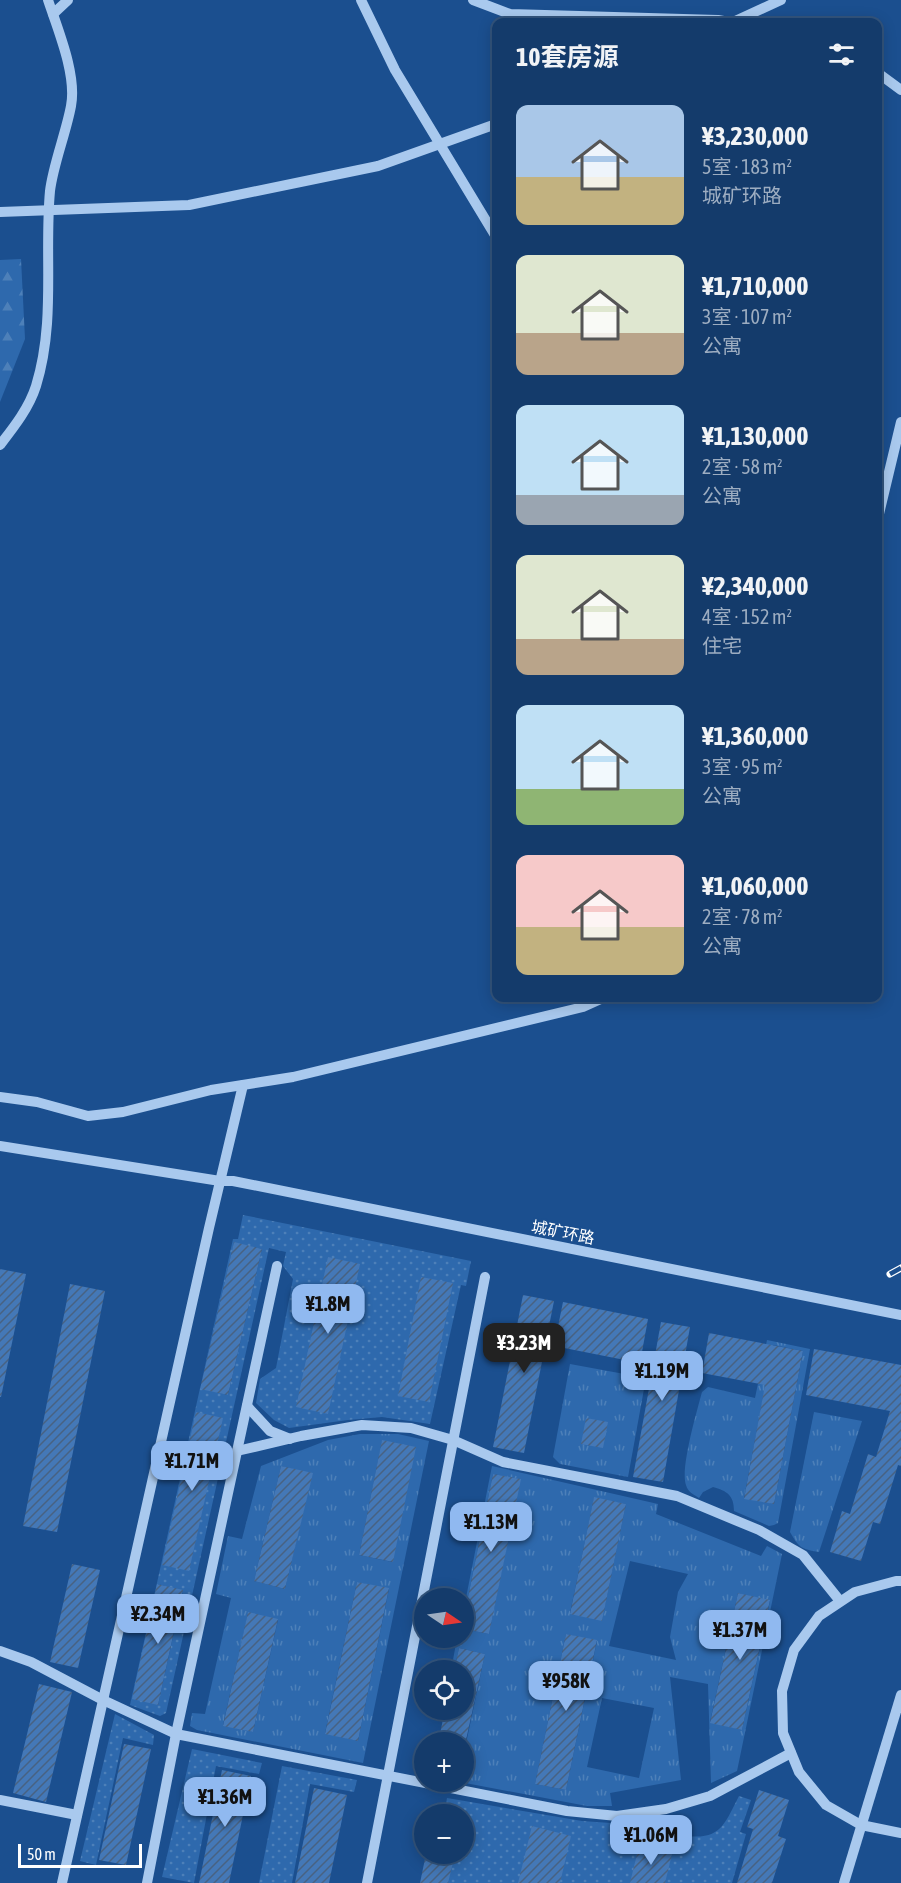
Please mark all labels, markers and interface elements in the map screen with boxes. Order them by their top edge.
icon: filters [825,38,858,71]
text: 10套房源 [516,42,618,72]
text: ¥3,230,000 [702,121,808,151]
icon: home [564,129,636,201]
text: 5室 · 183 m² [702,155,792,178]
text: 城矿环路 [702,184,782,207]
text: ¥1,710,000 [702,271,808,301]
icon: home [564,279,636,351]
text: 3室 · 107 m² [702,305,792,328]
text: 公寓 [702,334,742,357]
text: ¥1,130,000 [702,421,808,451]
icon: home [564,429,636,501]
text: 2室 · 58 m² [702,455,783,478]
text: 公寓 [702,484,742,507]
text: ¥2,340,000 [702,571,808,601]
icon: home [564,579,636,651]
text: 4室 · 152 m² [702,605,792,628]
text: 住宅 [702,634,742,657]
text: ¥1,360,000 [702,721,808,751]
icon: home [564,729,636,801]
text: 3室 · 95 m² [702,755,783,778]
text: 公寓 [702,784,742,807]
text: ¥1,060,000 [702,871,808,901]
icon: home [564,879,636,951]
text: 2室 · 78 m² [702,905,783,928]
text: 公寓 [702,934,742,957]
street label: 城矿环路 [530,1217,596,1247]
pin: ¥1.8M [286,1284,370,1335]
text: ¥1.8M [306,1292,350,1315]
pin: ¥3.23M [475,1323,573,1374]
text: ¥3.23M [497,1331,551,1354]
pin: ¥1.19M [613,1351,711,1402]
text: ¥1.19M [635,1359,689,1382]
pin: ¥1.71M [143,1441,241,1492]
text: ¥1.71M [165,1449,219,1472]
pin: ¥1.13M [442,1502,540,1553]
text: ¥1.13M [464,1510,518,1533]
north arrow [414,1588,474,1648]
map controls [414,1588,474,1864]
pin: ¥2.34M [109,1594,207,1645]
text: ¥2.34M [131,1602,185,1625]
pin: ¥1.37M [691,1610,789,1661]
text: ¥1.37M [713,1618,767,1641]
button: locate [414,1660,474,1720]
pin: ¥958K [524,1661,608,1712]
text: ¥958K [543,1669,589,1692]
button: + [414,1732,474,1792]
pin: ¥1.36M [176,1777,274,1828]
text: ¥1.36M [198,1785,252,1808]
button: − [414,1804,474,1864]
pin: ¥1.06M [602,1815,700,1866]
text: ¥1.06M [624,1823,678,1846]
scale bar [18,1841,142,1868]
text: 50 m [27,1845,56,1863]

